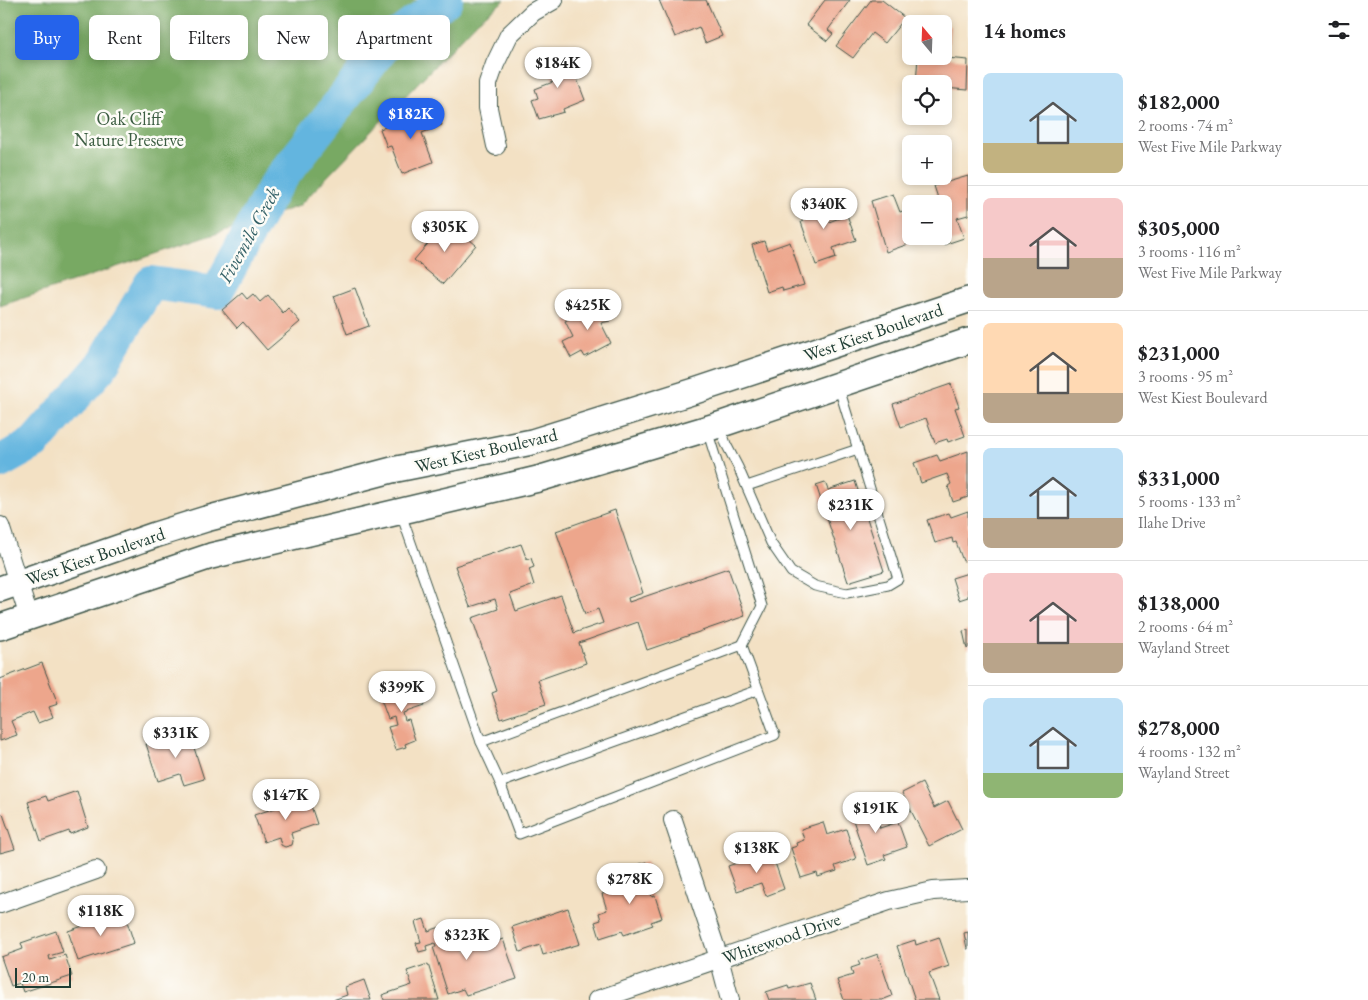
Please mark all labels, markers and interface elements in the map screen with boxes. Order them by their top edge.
chip: Buy [15,15,79,60]
chip: Rent [89,15,160,60]
chip: Filters [170,15,248,60]
chip: New [258,15,328,60]
chip: Apartment [338,15,450,60]
north arrow [902,15,952,65]
map controls [902,15,952,245]
icon: filters [1325,16,1353,44]
text: 14 homes [983,17,1066,44]
pin: $184K [523,46,593,89]
text: $184K [536,52,580,73]
button: locate [902,75,952,125]
text: $182,000 [1138,88,1220,115]
icon: home [1023,93,1083,153]
pin: $182K [376,98,446,140]
text: $182K [389,103,433,124]
park label: Oak Cliff Nature Preserve [74,107,184,151]
text: 2 rooms · 74 m² [1138,115,1233,136]
button: + [902,135,952,185]
text: West Five Mile Parkway [1138,136,1282,157]
water label: Fivemile Creek [212,182,286,288]
pin: $340K [789,188,859,230]
text: $340K [802,193,846,214]
button: − [902,195,952,245]
pin: $305K [410,210,480,253]
text: $305,000 [1138,214,1220,241]
text: $305K [423,216,467,237]
icon: home [1023,218,1083,278]
text: 3 rooms · 116 m² [1138,241,1241,262]
text: West Five Mile Parkway [1138,262,1282,283]
pin: $425K [553,288,623,331]
text: $425K [566,294,610,315]
street label: West Kiest Boulevard [800,297,946,367]
text: $231,000 [1138,339,1220,366]
icon: home [1023,343,1083,403]
text: 3 rooms · 95 m² [1138,366,1233,387]
text: West Kiest Boulevard [1138,387,1268,408]
street label: West Kiest Boulevard [412,422,560,478]
text: $331,000 [1138,464,1220,491]
icon: home [1023,468,1083,528]
pin: $231K [816,488,886,531]
text: 5 rooms · 133 m² [1138,491,1241,512]
text: $231K [829,494,873,515]
text: Ilahe Drive [1138,512,1206,533]
street label: West Kiest Boulevard [22,521,168,591]
text: $138,000 [1138,589,1220,616]
icon: home [1023,593,1083,653]
text: 2 rooms · 64 m² [1138,616,1233,637]
text: Wayland Street [1138,637,1229,658]
pin: $399K [367,670,437,713]
text: $399K [380,676,424,697]
text: $278,000 [1138,714,1220,741]
pin: $331K [141,716,211,759]
icon: home [1023,718,1083,778]
text: $331K [154,722,198,743]
text: 4 rooms · 132 m² [1138,741,1241,762]
text: Wayland Street [1138,762,1229,783]
pin: $147K [251,778,321,821]
text: $147K [264,784,308,805]
pin: $191K [841,792,911,834]
text: $191K [854,797,898,818]
pin: $138K [722,832,792,874]
text: $138K [735,837,779,858]
pin: $278K [595,862,665,905]
text: $278K [608,868,652,889]
pin: $118K [66,894,136,937]
text: $118K [79,900,123,921]
street label: Whitewood Drive [719,907,843,969]
pin: $323K [432,918,502,961]
text: $323K [445,924,489,945]
scale bar [15,965,71,988]
text: 20 m [22,968,49,986]

